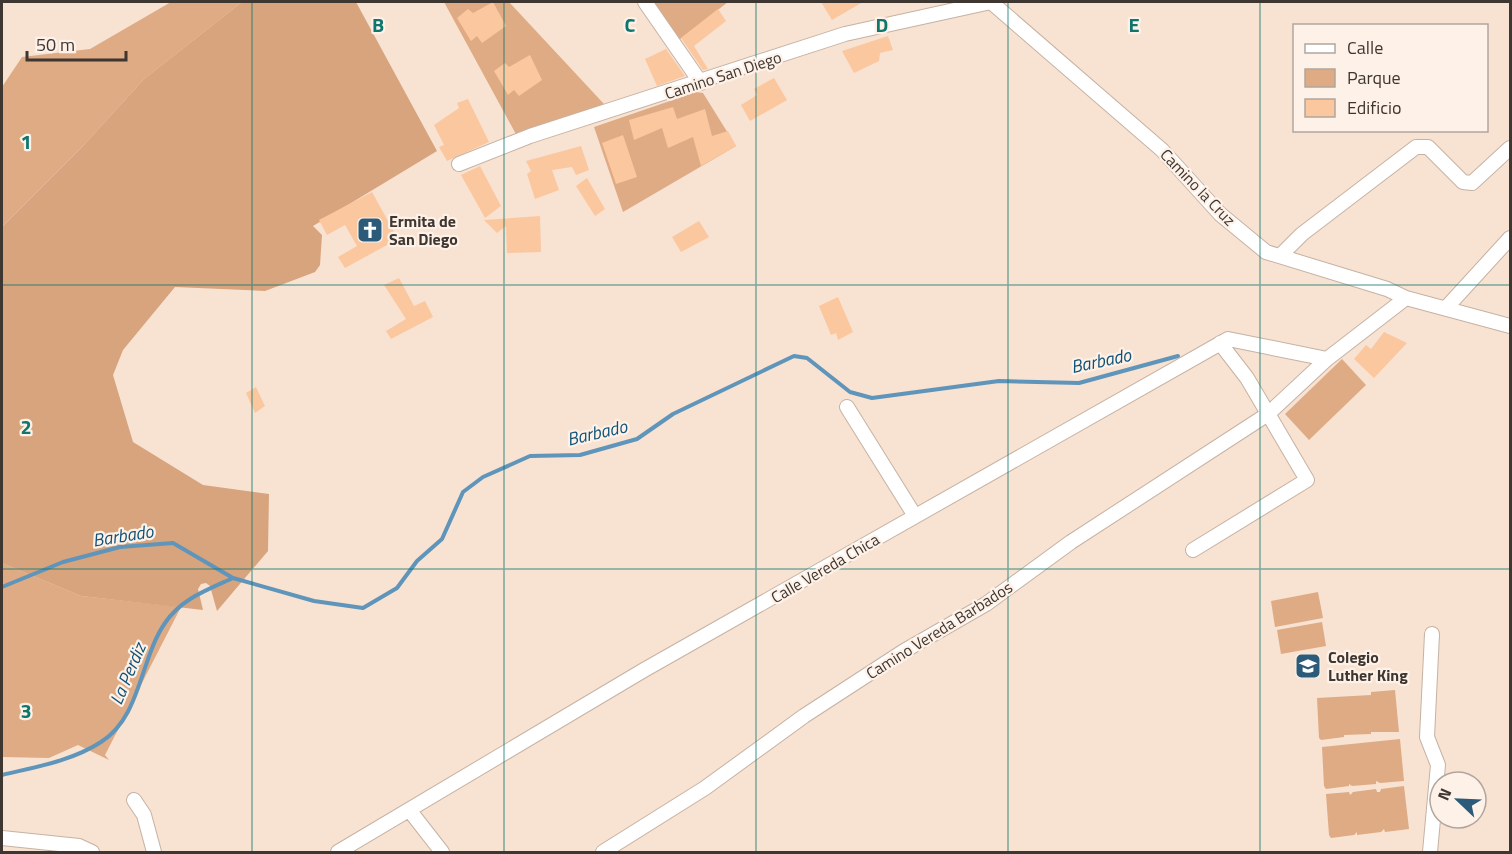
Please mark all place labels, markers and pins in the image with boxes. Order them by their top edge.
place label: Ermita de San Diego [389,209,458,251]
church icon: Ermita de San Diego [355,215,385,245]
place label: Colegio Luther King [1328,645,1408,687]
school or university icon: Colegio Luther King [1293,651,1323,681]

